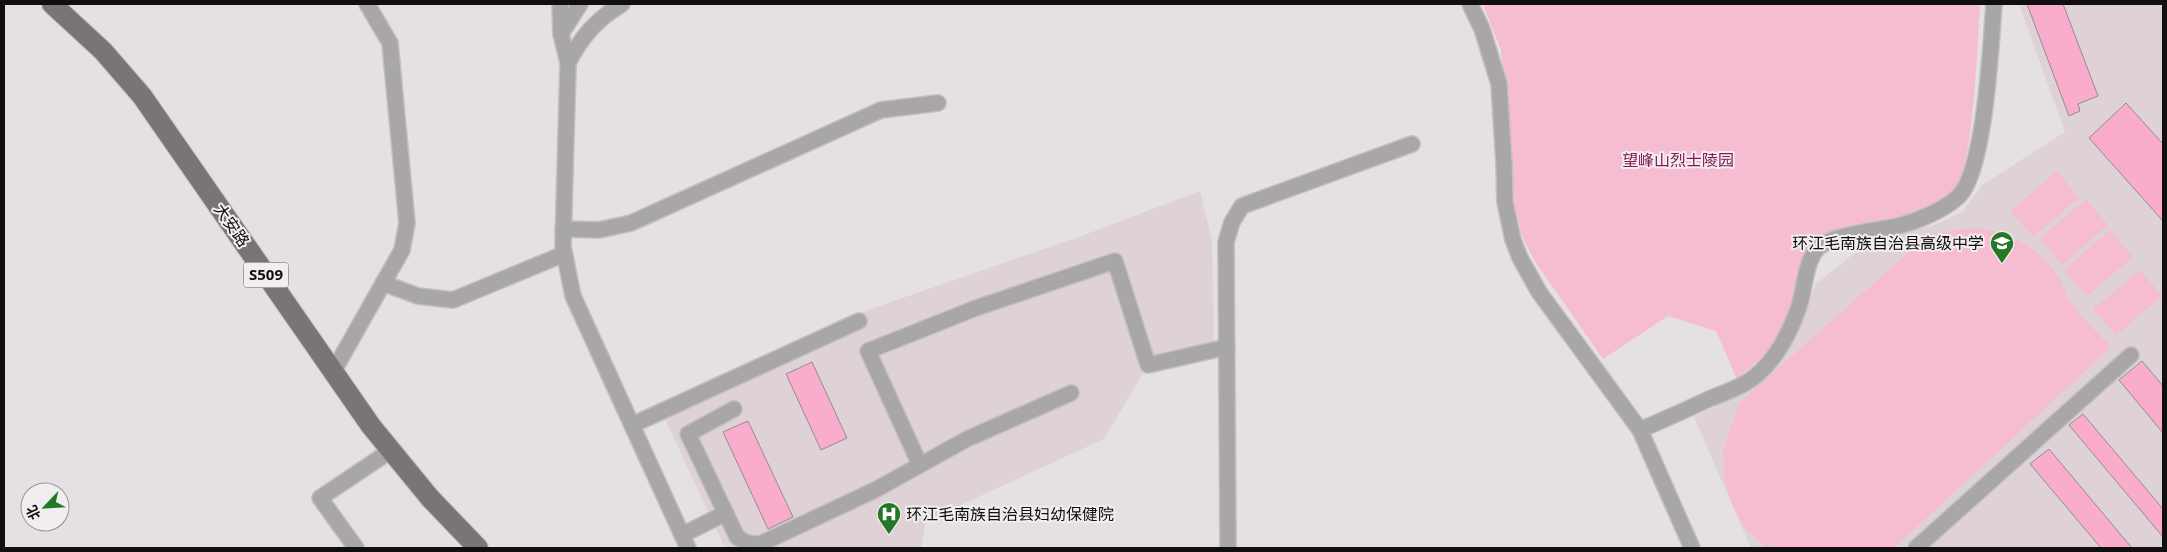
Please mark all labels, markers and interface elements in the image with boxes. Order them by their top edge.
park label: 望峰山烈士陵园 [1622,149,1734,171]
street label: 大安路 [209,199,255,251]
school or university icon: 环江毛南族自治县高级中学 [1989,230,2015,264]
place label: 环江毛南族自治县高级中学 [1792,232,1984,254]
road number: S509 [244,262,288,288]
north arrow [20,482,70,532]
hospital icon: 环江毛南族自治县妇幼保健院 [876,501,902,535]
text: 北 [21,502,44,523]
place label: 环江毛南族自治县妇幼保健院 [906,503,1114,525]

